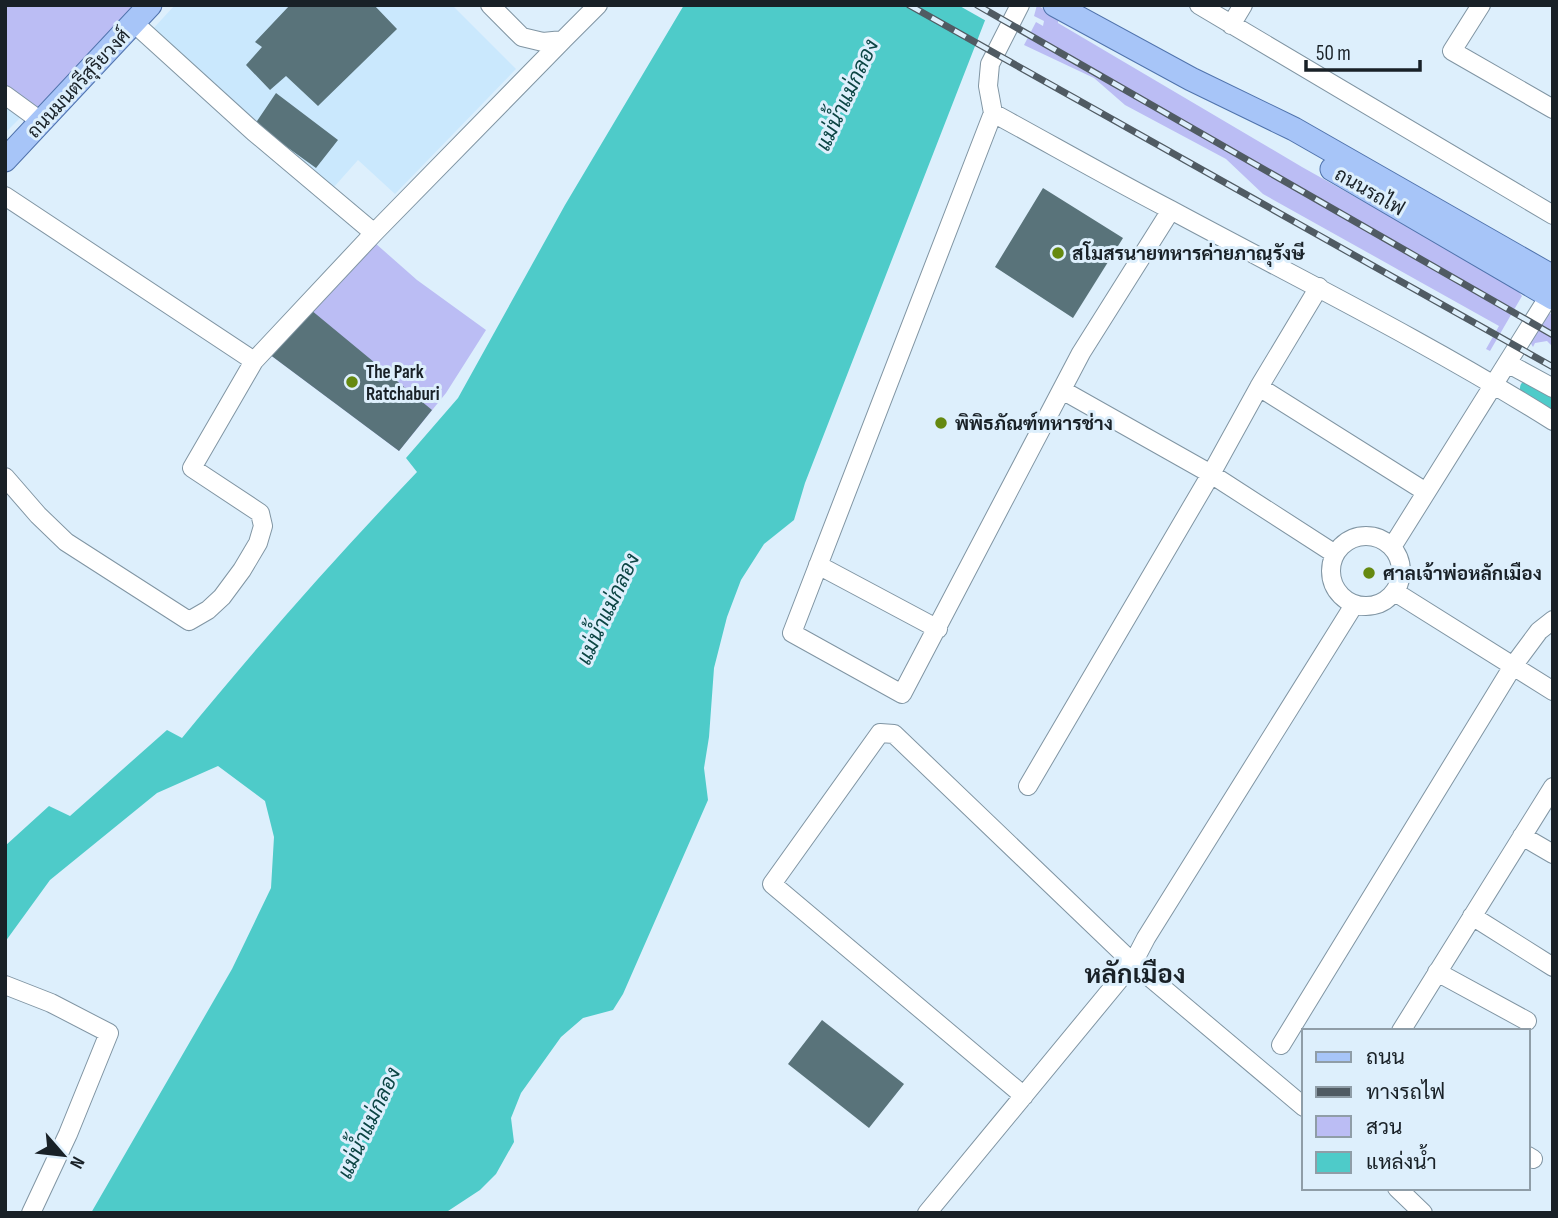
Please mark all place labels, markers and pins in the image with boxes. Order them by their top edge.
place label: สโมสรนายทหารค่ายภาณุรังษี [1072,241,1305,268]
marker: สโมสรนายทหารค่ายภาณุรังษี [1050,245,1066,261]
place label: The Park Ratchaburi [366,361,440,406]
marker: The Park Ratchaburi [344,374,360,390]
place label: พิพิธภัณฑ์ทหารช่าง [955,411,1113,436]
marker: พิพิธภัณฑ์ทหารช่าง [933,415,949,431]
place label: ศาลเจ้าพ่อหลักเมือง [1383,562,1542,586]
marker: ศาลเจ้าพ่อหลักเมือง [1361,565,1377,581]

